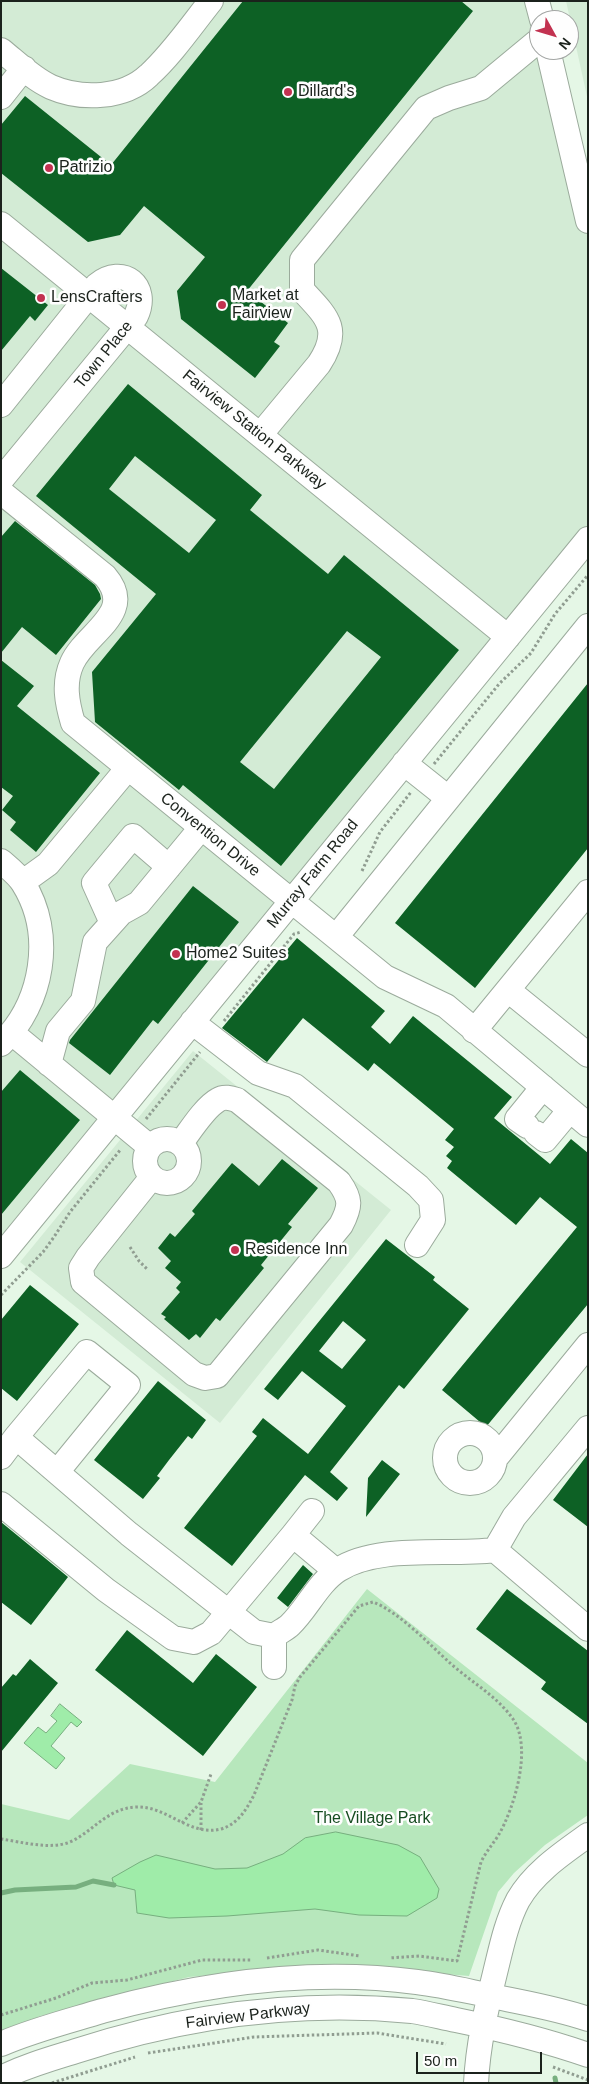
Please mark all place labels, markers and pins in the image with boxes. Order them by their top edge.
place label: Dillard's [298,82,354,102]
marker: Dillard's [282,86,294,98]
place label: Patrizio [59,158,112,178]
marker: Patrizio [43,162,55,174]
place label: Market at Fairview [232,286,299,324]
place label: LensCrafters [51,288,143,308]
marker: LensCrafters [35,292,47,304]
marker: Market at Fairview [216,299,228,311]
place label: Home2 Suites [186,944,286,964]
marker: Home2 Suites [170,948,182,960]
place label: Residence Inn [245,1240,347,1260]
marker: Residence Inn [229,1244,241,1256]

